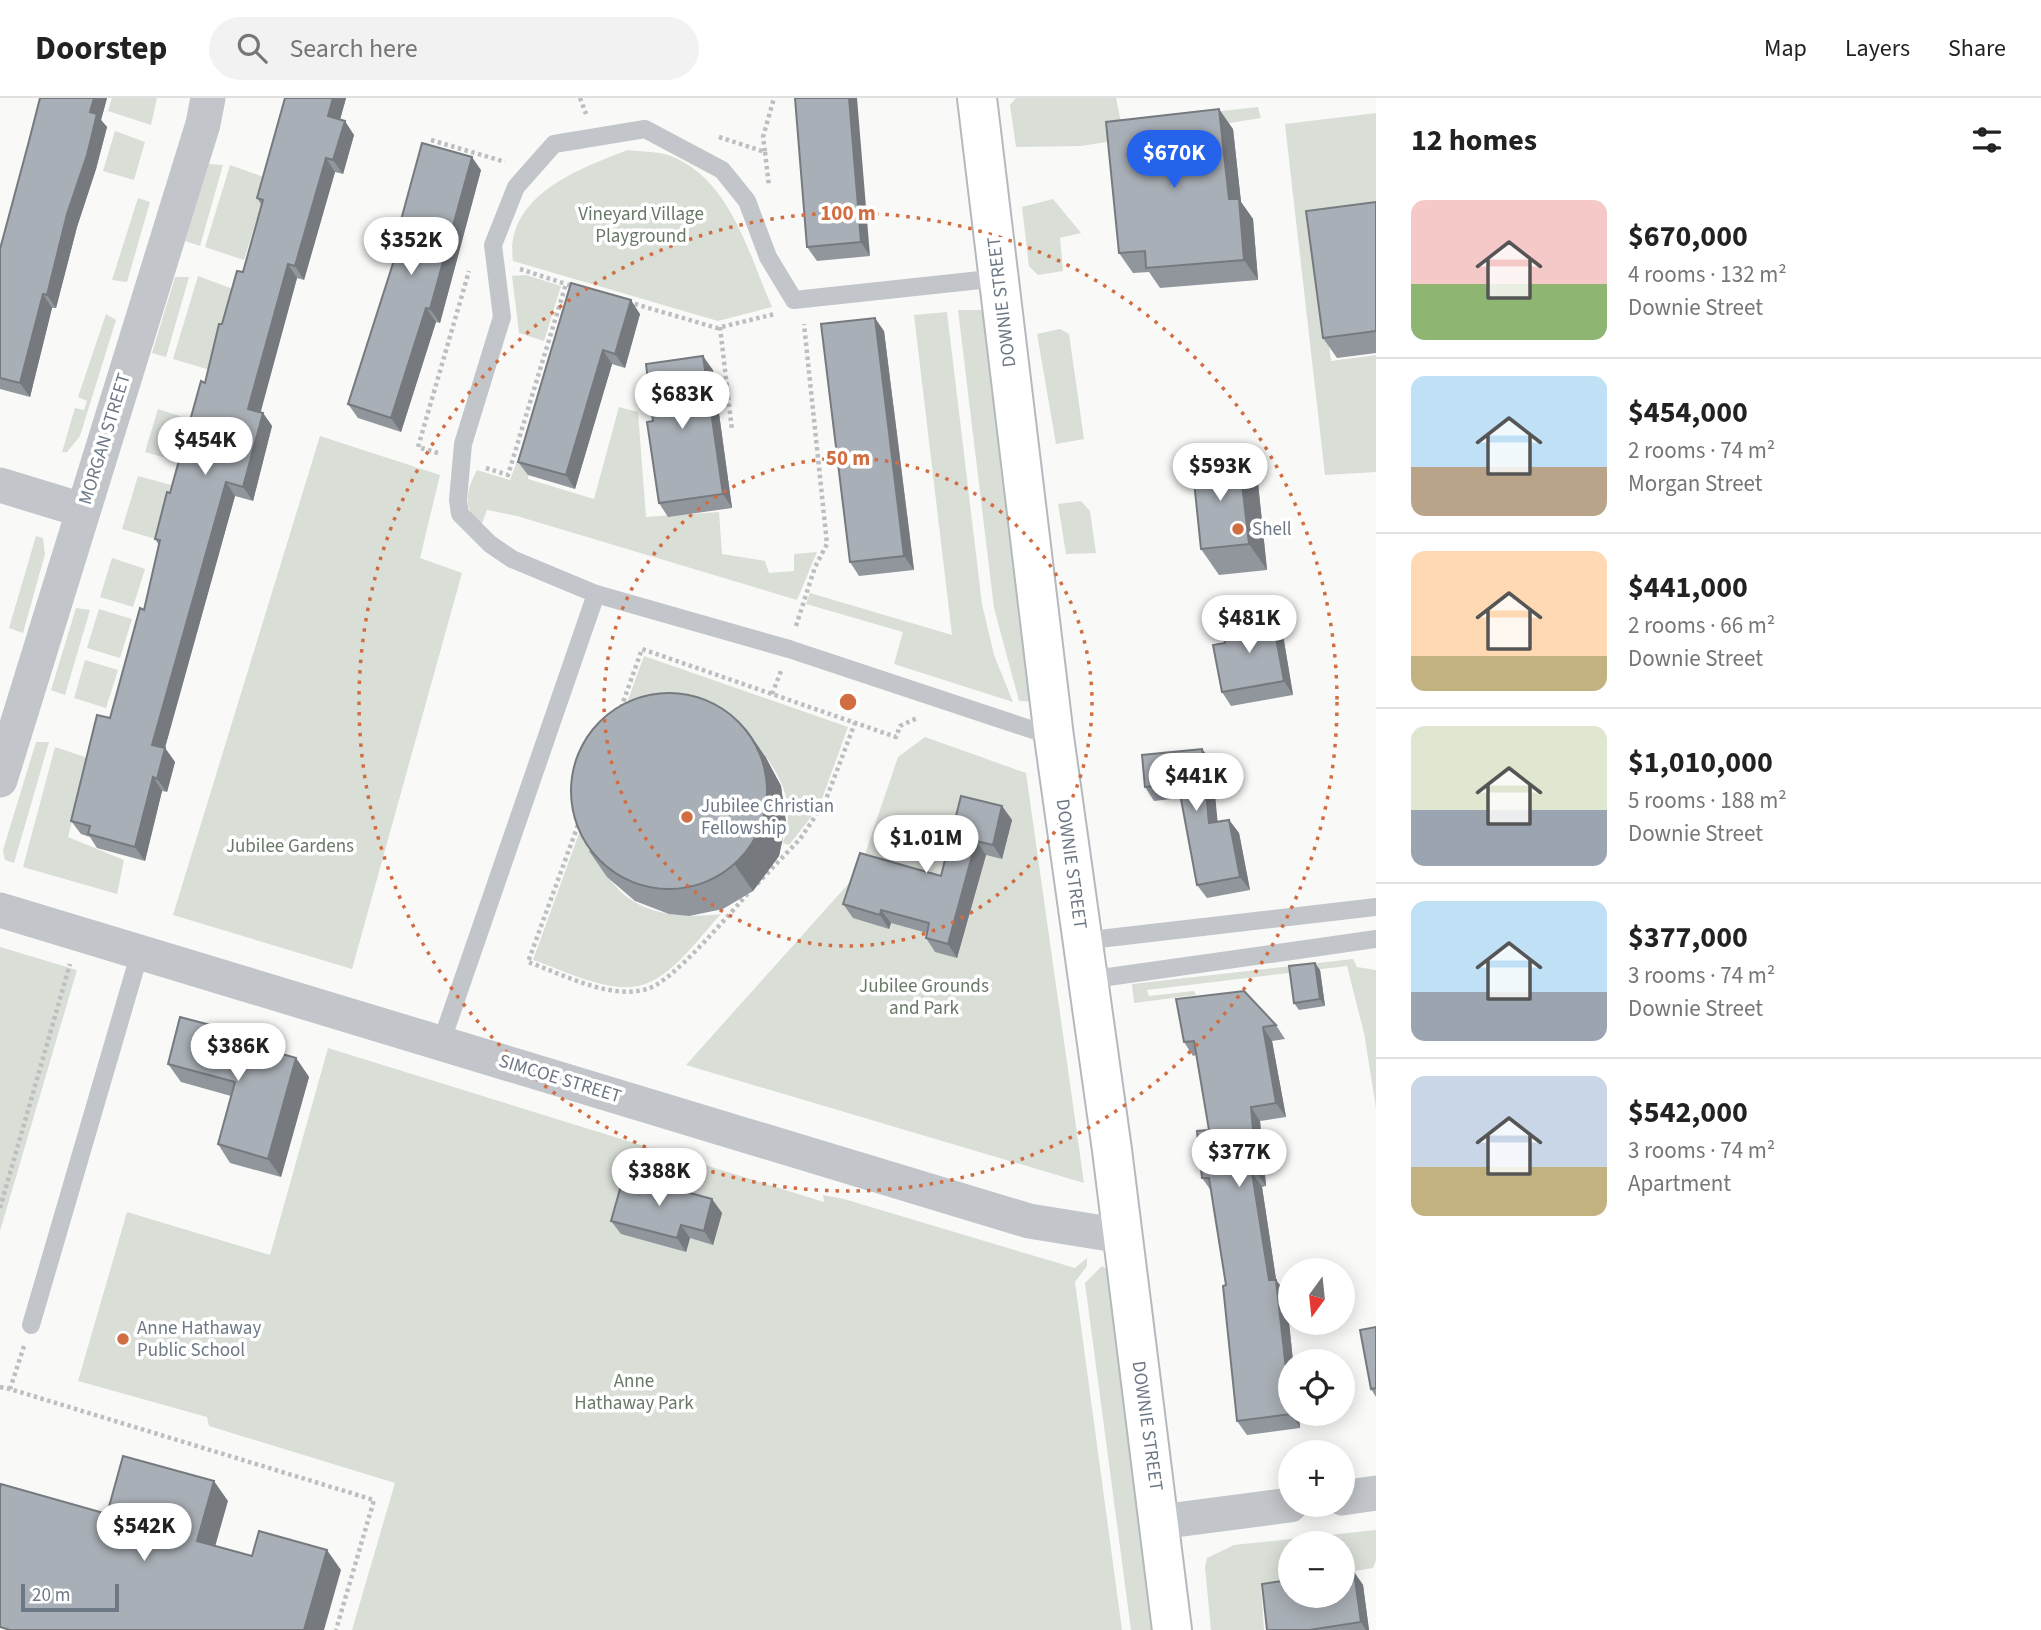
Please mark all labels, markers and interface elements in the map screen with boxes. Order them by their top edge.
search box [209,17,699,80]
text: Doorstep [35,25,167,72]
icon: search [233,29,271,67]
text: Search here [289,30,418,67]
text: Map [1764,31,1807,66]
text: Layers [1845,31,1910,66]
text: Share [1948,31,2006,66]
text: 12 homes [1411,119,1537,162]
icon: filters [1968,121,2006,159]
pin: $670K [1125,130,1223,190]
text: $670K [1143,136,1205,169]
text: 100 m [820,198,876,228]
park label: Vineyard Village Playground [578,201,704,250]
text: $670,000 [1628,215,1748,258]
pin: $352K [362,218,460,277]
text: $352K [380,223,442,256]
icon: home [1467,228,1551,312]
street label: DOWNIE STREET [981,235,1023,369]
text: 4 rooms · 132 m² [1628,258,1787,291]
text: Downie Street [1628,291,1763,324]
street label: MORGAN STREET [72,370,138,508]
pin: $683K [633,372,731,431]
text: $683K [651,377,713,410]
text: $454,000 [1628,391,1748,434]
icon: home [1467,404,1551,488]
pin: $454K [156,418,254,477]
text: $454K [174,423,236,456]
text: 2 rooms · 74 m² [1628,434,1775,467]
text: 50 m [826,443,870,473]
pin: $593K [1171,444,1269,503]
text: $593K [1189,449,1251,482]
text: Morgan Street [1628,467,1763,500]
place label: Shell [1252,516,1292,543]
marker: Shell [1230,521,1246,537]
text: $441,000 [1628,566,1748,609]
icon: home [1467,579,1551,663]
pin: $481K [1200,596,1298,655]
text: $481K [1218,601,1280,634]
text: 2 rooms · 66 m² [1628,609,1775,642]
text: Downie Street [1628,642,1763,675]
centre of rings [836,690,860,714]
text: $1,010,000 [1628,741,1773,784]
pin: $441K [1147,754,1245,813]
icon: home [1467,754,1551,838]
text: $441K [1165,759,1227,792]
text: 5 rooms · 188 m² [1628,784,1787,817]
place label: Jubilee Christian Fellowship [701,793,834,842]
street label: DOWNIE STREET [1049,797,1093,931]
marker: Jubilee Christian Fellowship [679,809,695,825]
pin: $1.01M [869,816,983,875]
text: Downie Street [1628,817,1763,850]
text: $1.01M [889,821,963,854]
park label: Jubilee Gardens [226,833,354,860]
text: $377,000 [1628,916,1748,959]
icon: home [1467,929,1551,1013]
text: 3 rooms · 74 m² [1628,959,1775,992]
park label: Jubilee Grounds and Park [859,973,989,1022]
text: Downie Street [1628,992,1763,1025]
pin: $386K [189,1024,287,1083]
text: $386K [207,1029,269,1062]
street label: SIMCOE STREET [495,1048,625,1110]
text: $542,000 [1628,1091,1748,1134]
icon: home [1467,1104,1551,1188]
pin: $377K [1190,1130,1288,1189]
text: 3 rooms · 74 m² [1628,1134,1775,1167]
text: $377K [1208,1135,1270,1168]
pin: $388K [610,1148,708,1208]
text: $388K [628,1154,690,1187]
text: Apartment [1628,1167,1731,1200]
north arrow [1278,1258,1354,1335]
map controls [1278,1258,1355,1608]
place label: Anne Hathaway Public School [137,1315,261,1364]
marker: Anne Hathaway Public School [115,1331,131,1347]
button: locate [1278,1349,1355,1426]
street label: DOWNIE STREET [1125,1359,1169,1493]
park label: Anne Hathaway Park [574,1368,694,1417]
button: + [1278,1440,1355,1517]
pin: $542K [95,1504,193,1563]
text: $542K [113,1509,175,1542]
button: − [1278,1531,1355,1608]
scale bar [21,1581,119,1613]
text: 20 m [32,1582,70,1609]

